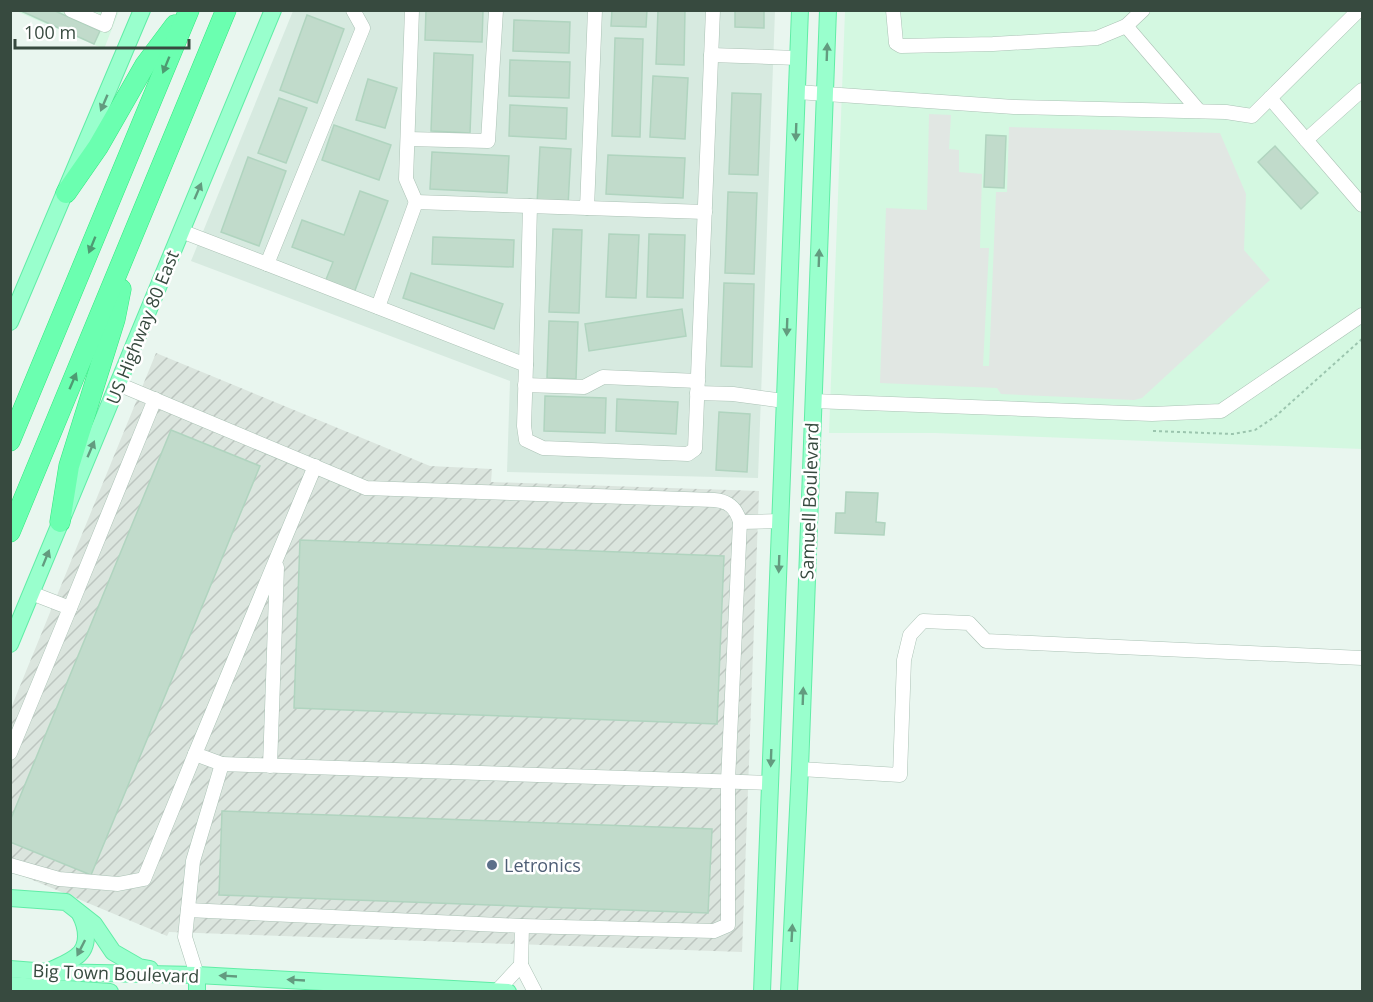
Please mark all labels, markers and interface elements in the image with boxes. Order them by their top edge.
scale bar [15,12,189,50]
text: 100 m [24,20,76,44]
one-way arrow [822,42,831,61]
one-way arrow [161,56,171,74]
one-way arrow [99,95,108,112]
one-way arrow [791,122,800,141]
one-way arrow [193,182,203,200]
one-way arrow [87,236,97,254]
street label: US Highway 80 East [100,246,184,408]
one-way arrow [814,249,823,268]
one-way arrow [783,317,792,336]
one-way arrow [69,372,78,390]
street label: Samuell Boulevard [794,422,824,580]
one-way arrow [87,440,96,458]
one-way arrow [41,549,51,567]
one-way arrow [774,554,783,573]
one-way arrow [798,687,807,706]
one-way arrow [766,749,776,768]
place label: Letronics [504,853,581,877]
marker: Letronics [485,858,499,872]
one-way arrow [787,924,796,943]
one-way arrow [76,940,86,957]
street label: Big Town Boulevard [32,958,200,988]
one-way arrow [218,972,237,981]
one-way arrow [287,975,306,984]

